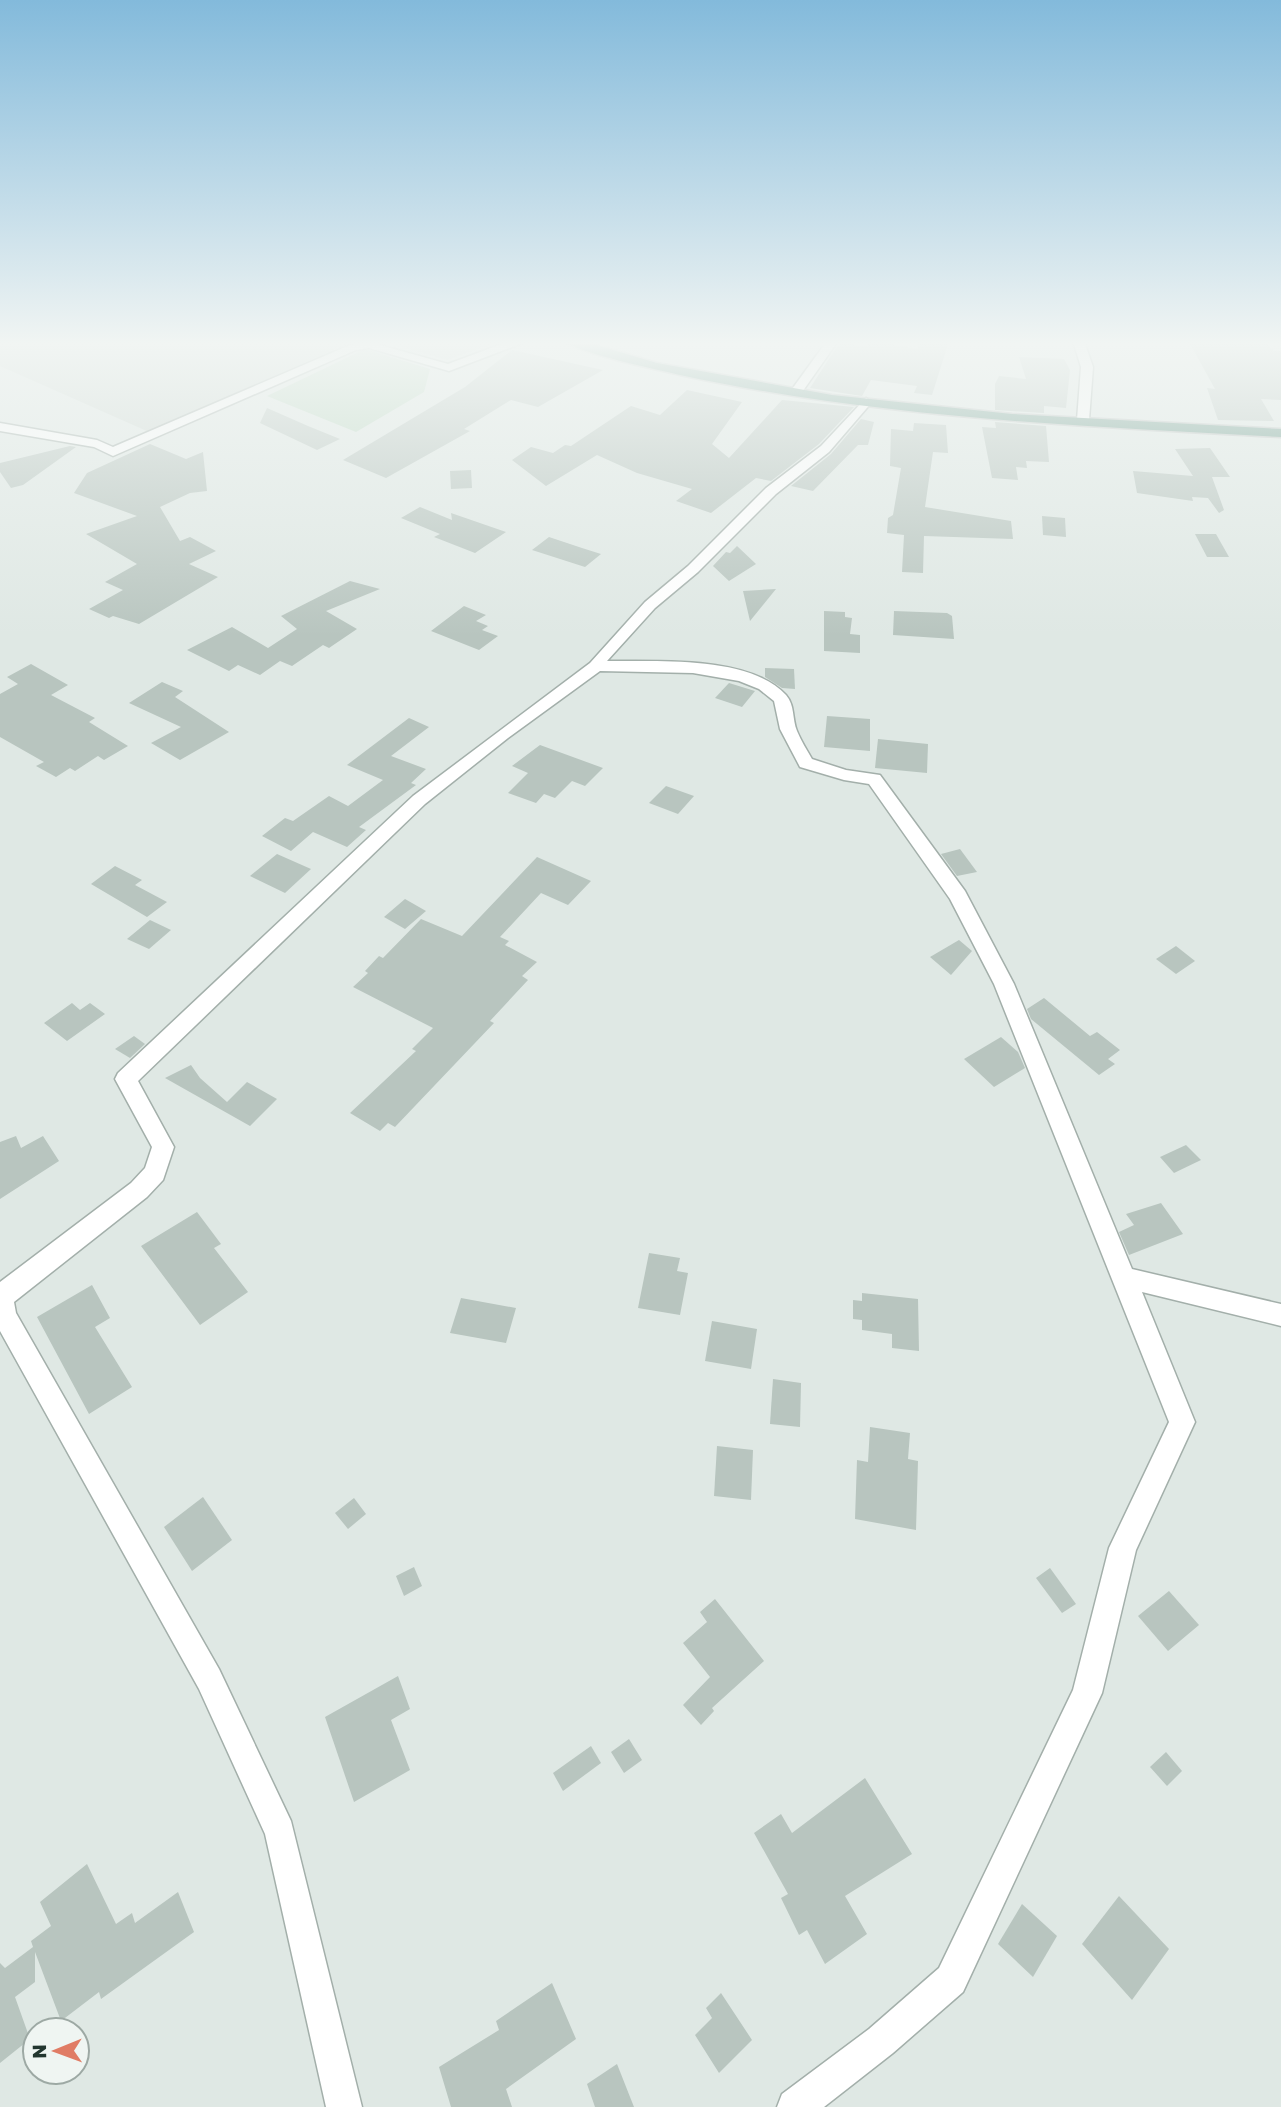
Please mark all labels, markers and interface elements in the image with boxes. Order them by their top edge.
north arrow [21,2016,91,2086]
text: N [27,2044,50,2059]

